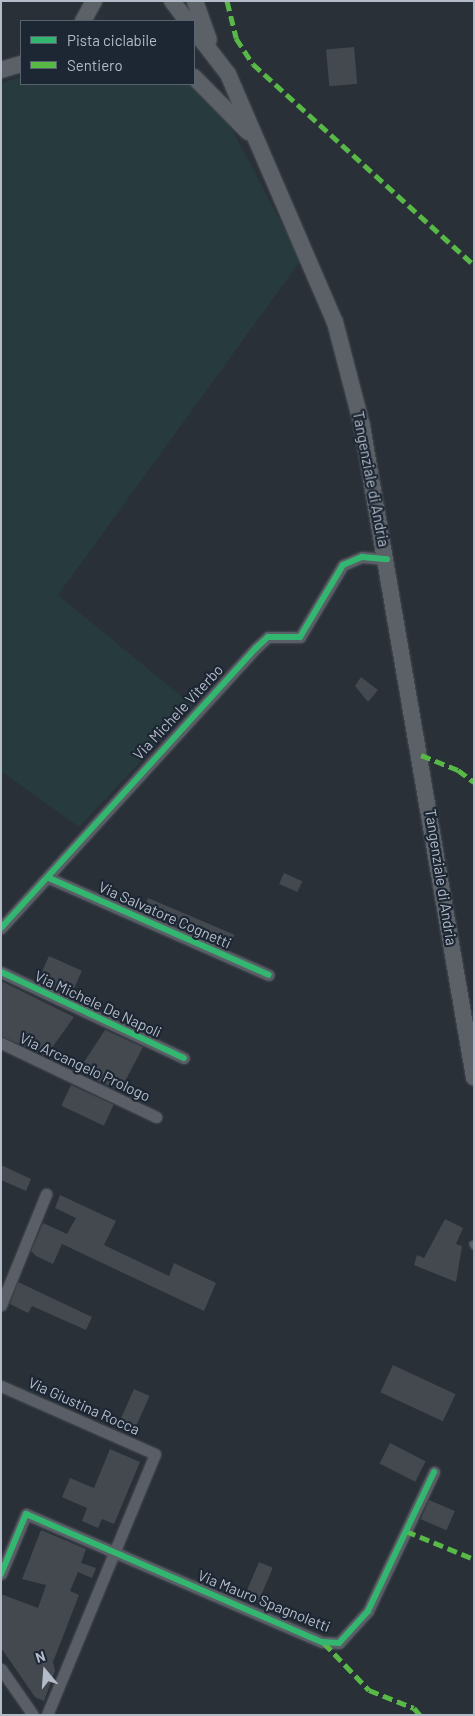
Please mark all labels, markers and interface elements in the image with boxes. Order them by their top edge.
legend [20,20,195,85]
text: Pista ciclabile [67,31,157,49]
text: Sentiero [67,56,123,74]
street label: Tangenziale di Andria [349,410,393,548]
street label: Via Michele Viterbo [129,661,227,763]
street label: Tangenziale di Andria [421,807,461,947]
street label: Via Salvatore Cognetti [96,878,234,952]
street label: Via Michele De Napoli [32,967,164,1041]
street label: Via Arcangelo Prologo [17,1029,153,1105]
street label: Via Giustina Rocca [25,1373,143,1439]
street label: Via Mauro Spagnoletti [195,1566,333,1636]
north arrow [20,1646,70,1696]
text: N [33,1647,47,1666]

